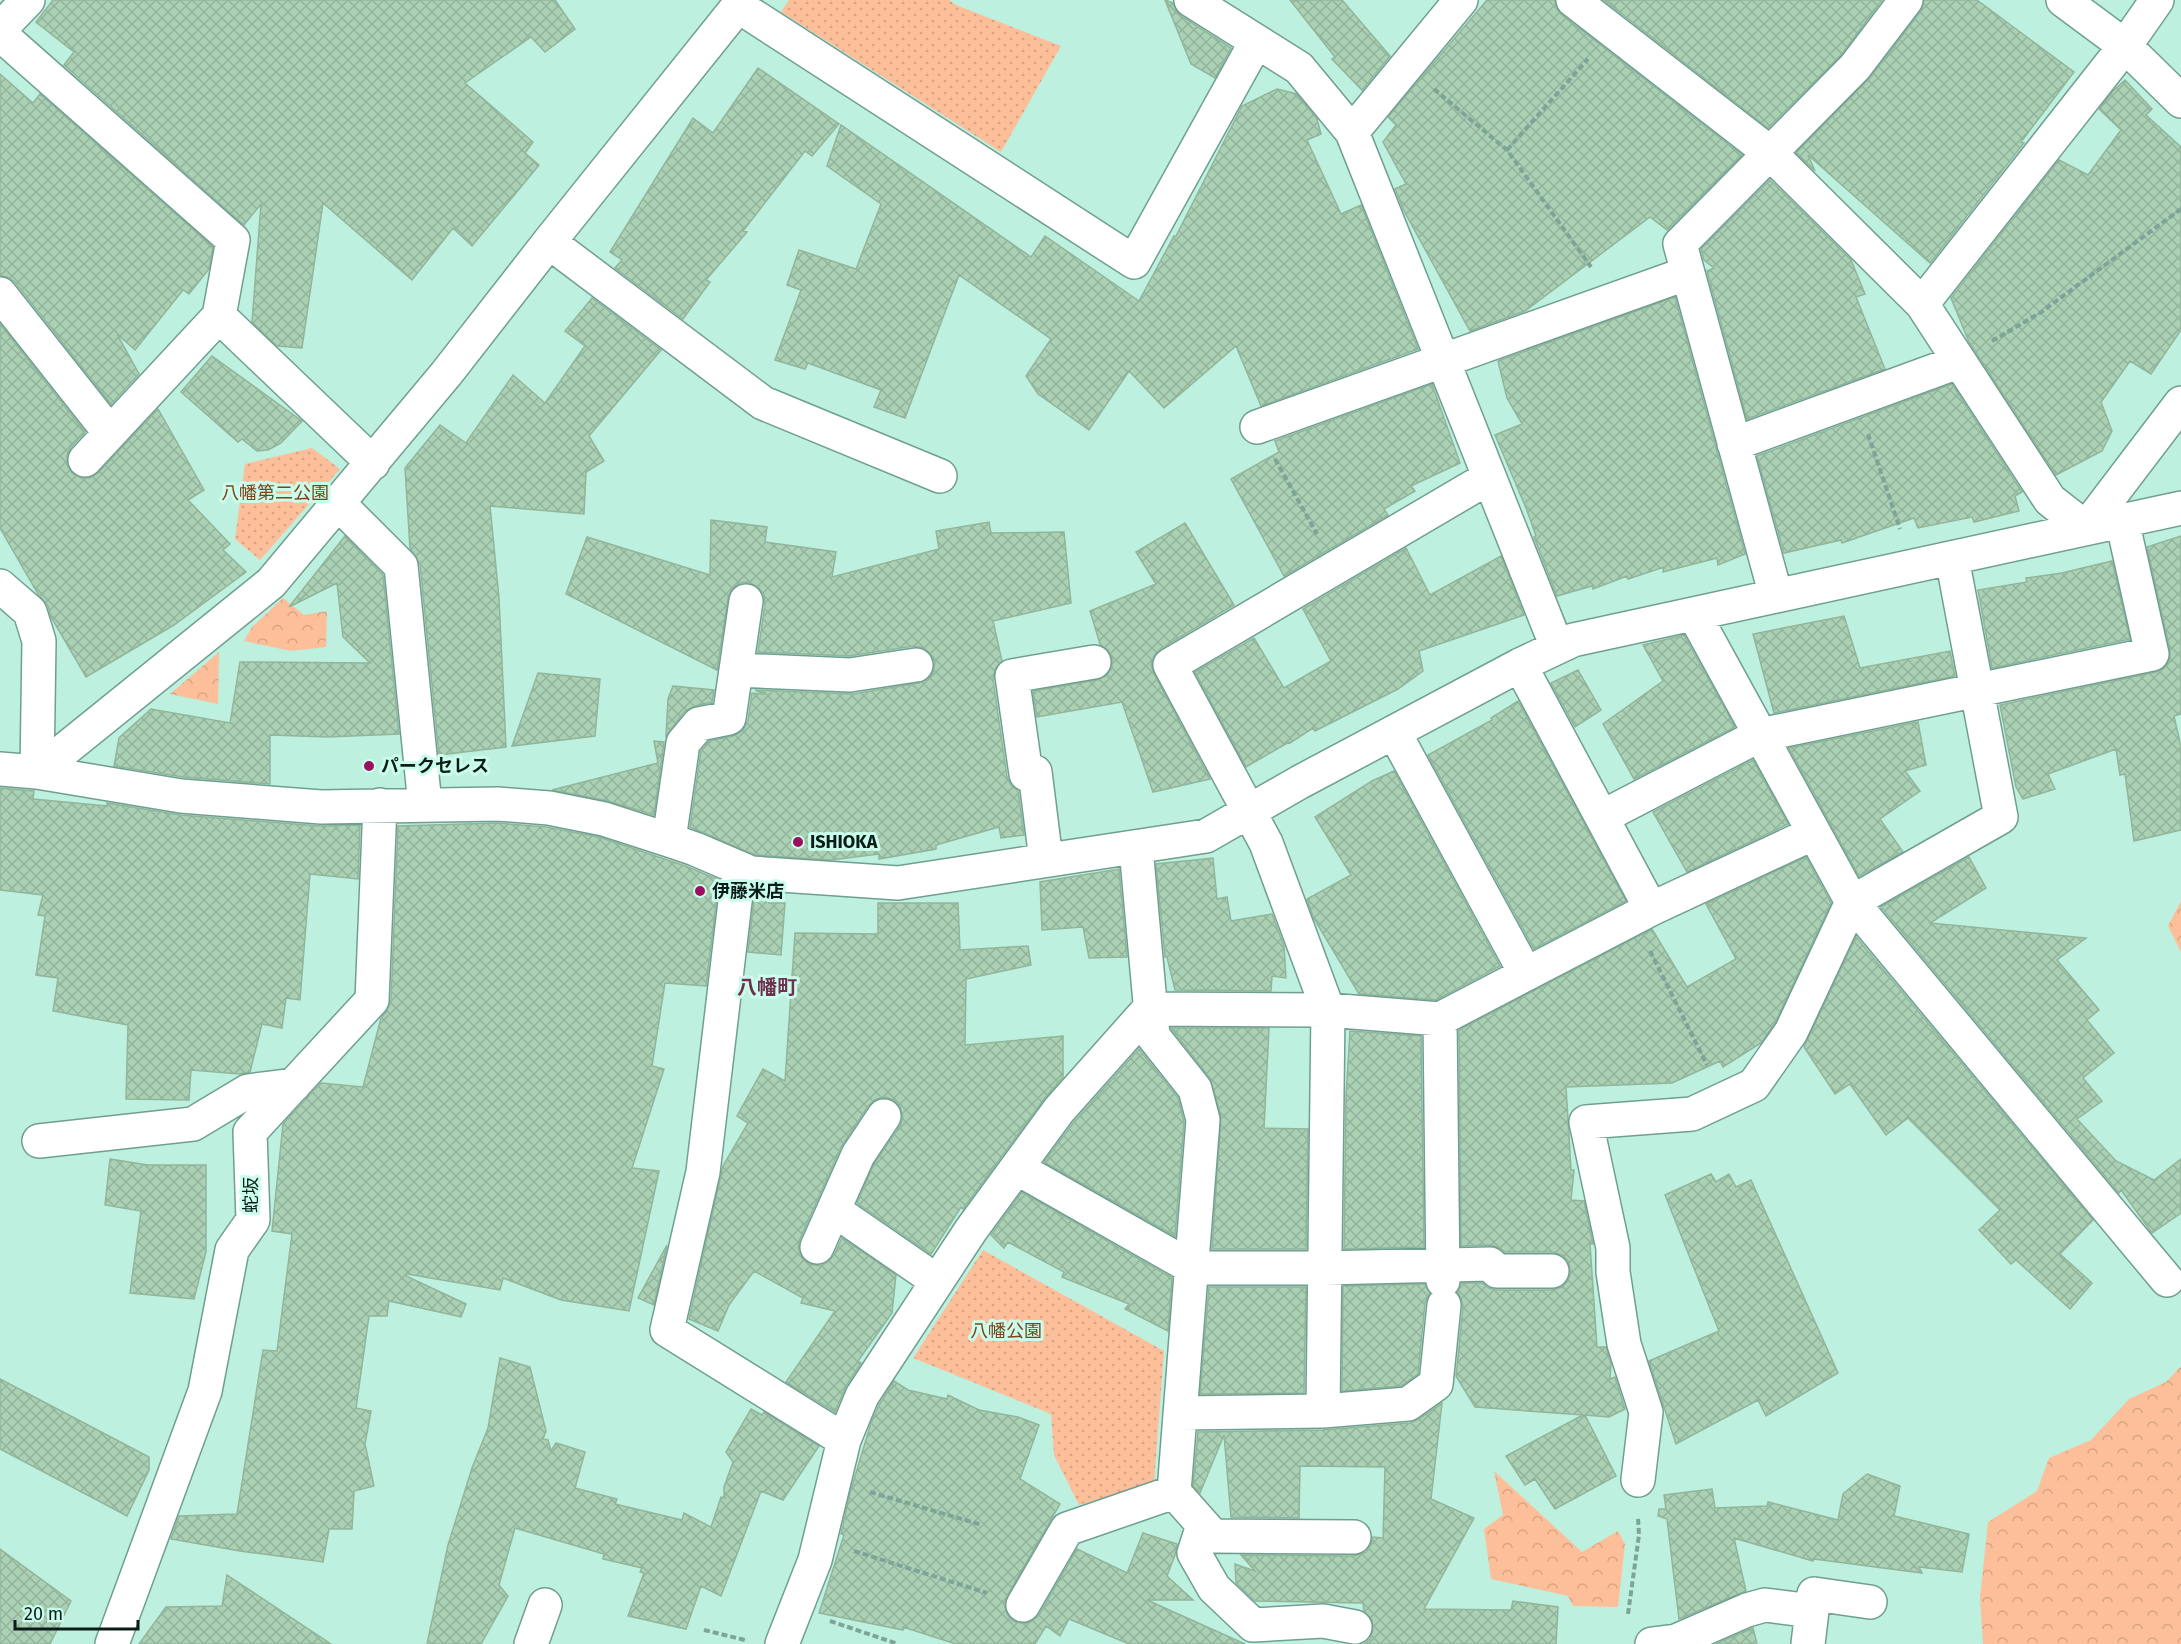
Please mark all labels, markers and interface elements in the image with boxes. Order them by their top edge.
park label: 八幡第二公園 [221,482,329,504]
place label: パークセレス [381,755,489,777]
marker: パークセレス [362,759,376,773]
place label: ISHIOKA [810,831,878,853]
marker: ISHIOKA [791,835,805,849]
place label: 伊藤米店 [712,880,784,902]
marker: 伊藤米店 [693,884,707,898]
district label: 八幡町 [737,975,797,999]
street label: 蛇坂 [240,1177,262,1213]
park label: 八幡公園 [970,1320,1042,1342]
scale bar [15,1593,138,1631]
text: 20 m [24,1603,63,1625]

